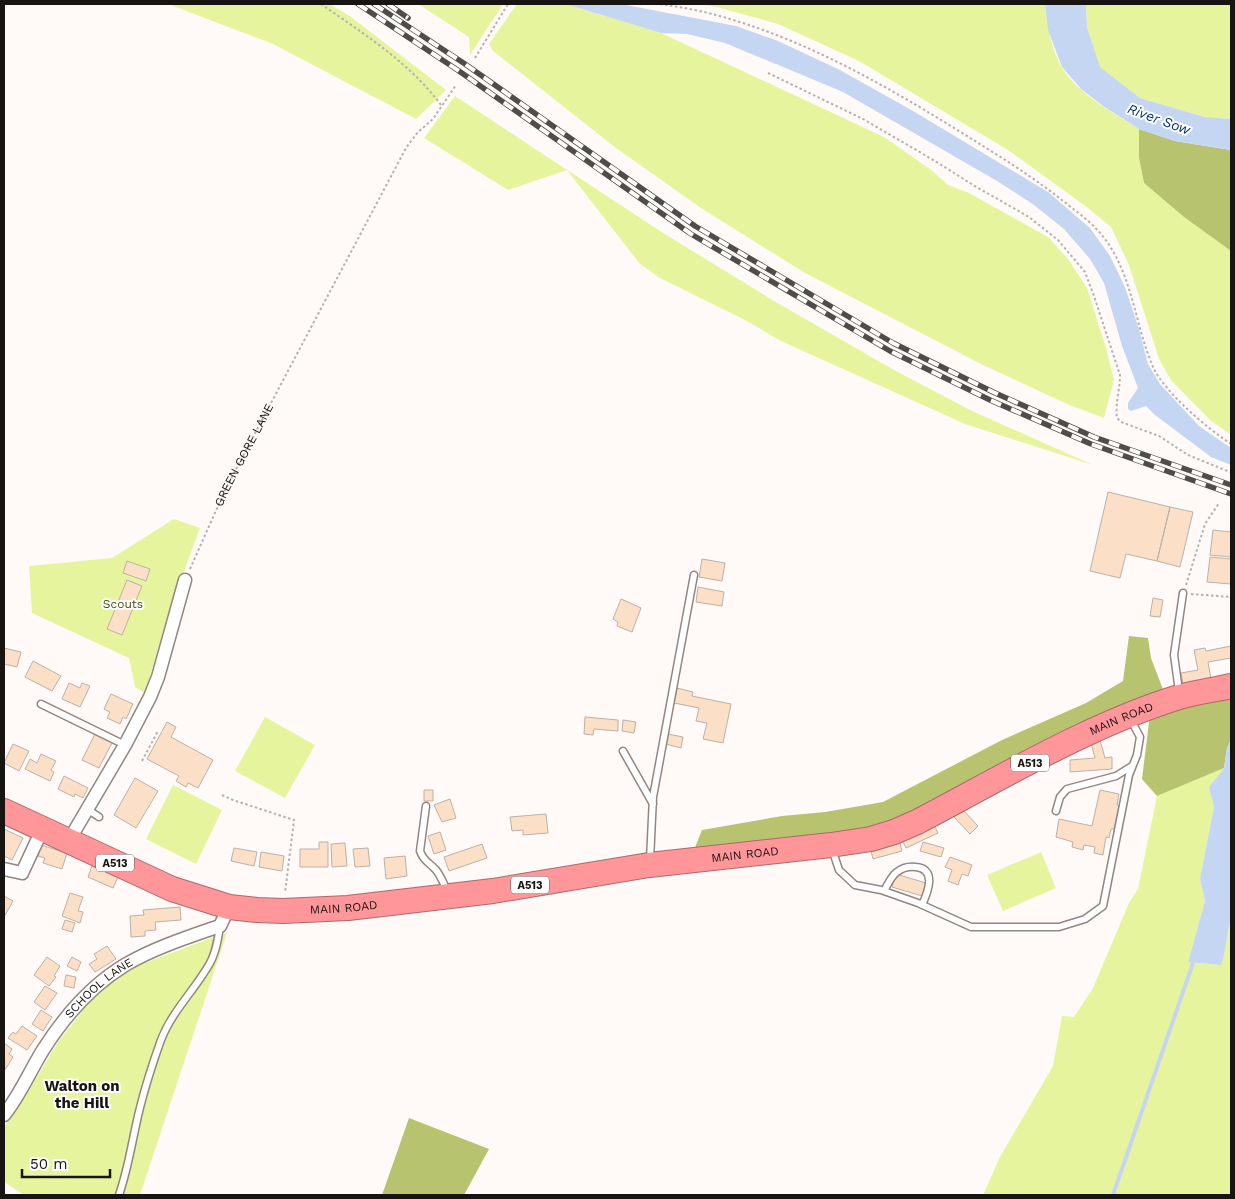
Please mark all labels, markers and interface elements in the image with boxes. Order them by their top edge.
water label: River Sow [1126,100,1193,138]
street label: GREEN GORE LANE [212,401,276,509]
park label: Scouts [103,597,143,611]
street label: MAIN ROAD [1087,699,1155,738]
road number: A513 [1011,754,1049,771]
street label: MAIN ROAD [711,844,780,865]
road number: A513 [96,854,134,871]
road number: A513 [511,876,549,894]
street label: MAIN ROAD [310,898,378,917]
street label: SCHOOL LANE [62,955,135,1021]
district label: Walton on the Hill [44,1077,120,1112]
scale bar [22,1146,110,1178]
text: 50 m [30,1155,67,1173]

